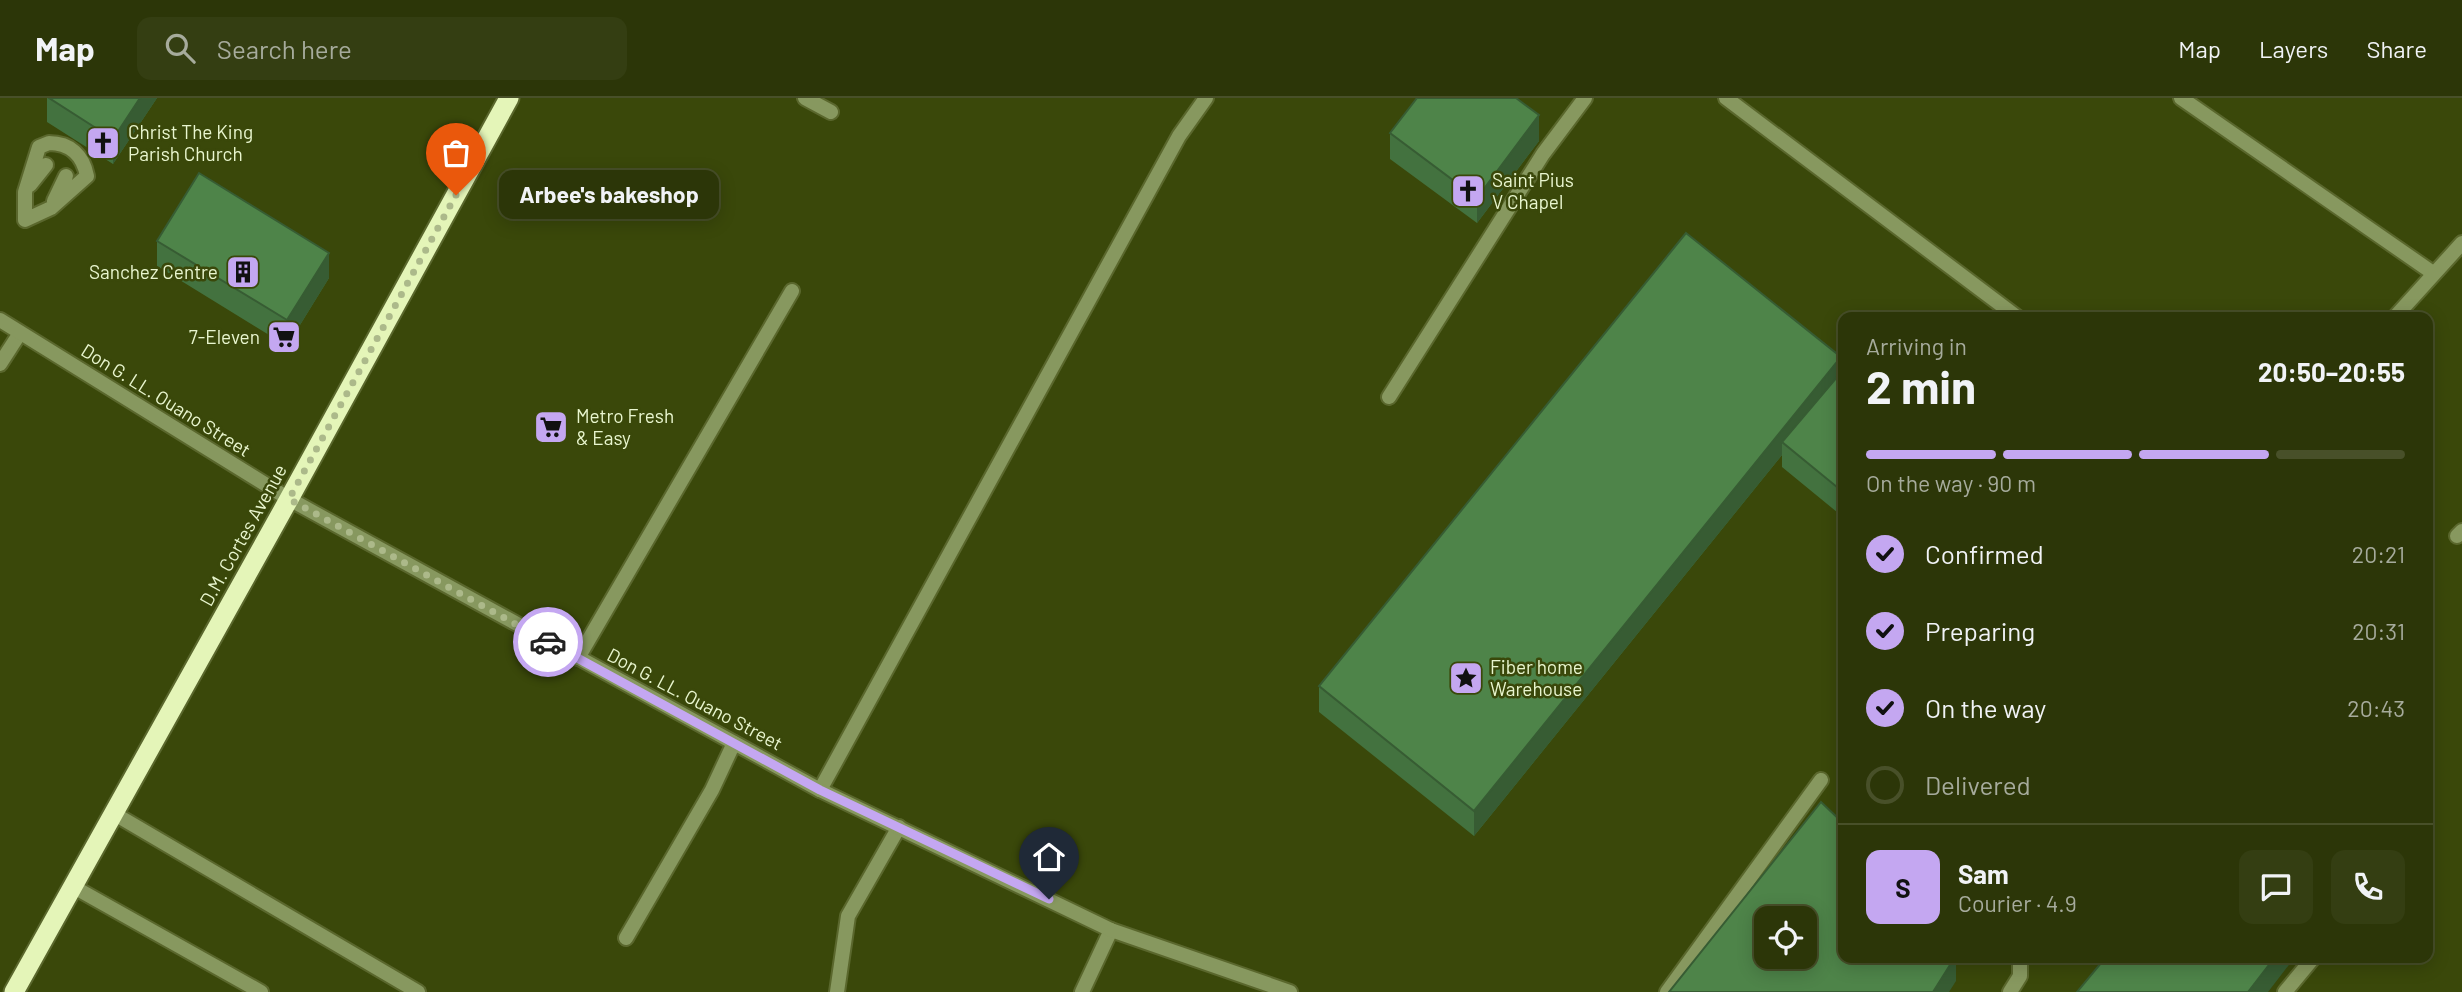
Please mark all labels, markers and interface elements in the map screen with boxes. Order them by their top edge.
search box [137,17,627,80]
text: Map [35,28,95,68]
icon: search [161,29,199,67]
text: Search here [217,33,352,64]
text: Map [2178,34,2221,63]
text: Layers [2259,34,2328,63]
text: Share [2366,34,2427,63]
place label: Christ The King Parish Church [128,120,253,165]
pin [426,123,486,195]
church icon: Christ The King Parish Church [84,124,122,162]
icon: bag [437,134,475,172]
place label: Saint Pius V Chapel [1492,168,1574,213]
callout: Arbee's bakeshop [498,170,718,220]
church icon: Saint Pius V Chapel [1449,172,1487,210]
text: Arbee's bakeshop [519,180,699,208]
building icon: Sanchez Centre [224,253,262,291]
place label: Sanchez Centre [89,260,218,283]
supermarket icon: 7-Eleven [265,318,303,356]
place label: 7-Eleven [189,325,260,348]
text: Arriving in [1866,332,1967,360]
street label: Don G. LL. Ouano Street [77,338,255,461]
text: 20:50–20:55 [2258,356,2405,387]
text: 2 min [1866,358,1976,413]
place label: Metro Fresh & Easy [576,404,674,449]
supermarket icon: Metro Fresh & Easy [532,408,570,446]
street label: D.M. Cortes Avenue [194,460,291,610]
text: On the way · 90 m [1866,469,2036,497]
icon: check [1866,535,1904,573]
text: Confirmed [1925,538,2044,569]
text: 20:21 [2352,540,2405,568]
courier [513,607,583,677]
icon: check [1866,612,1904,650]
text: Preparing [1925,615,2035,646]
text: 20:31 [2352,617,2405,645]
icon: car [529,623,567,661]
street label: Don G. LL. Ouano Street [604,643,787,755]
place label: Fiber home Warehouse [1490,655,1583,700]
place icon: Fiber home Warehouse [1447,659,1485,697]
icon: check [1866,689,1904,727]
text: On the way [1925,692,2046,723]
text: 20:43 [2347,694,2405,722]
text: Delivered [1925,769,2031,800]
pin [1019,827,1079,899]
icon: home [1030,838,1068,876]
button: chat [2239,850,2313,924]
button: phone [2331,850,2405,924]
text: Sam [1958,858,2009,889]
text: S [1895,872,1911,903]
text: Courier · 4.9 [1958,889,2077,917]
map controls [1754,906,1817,969]
button: locate [1754,906,1817,969]

